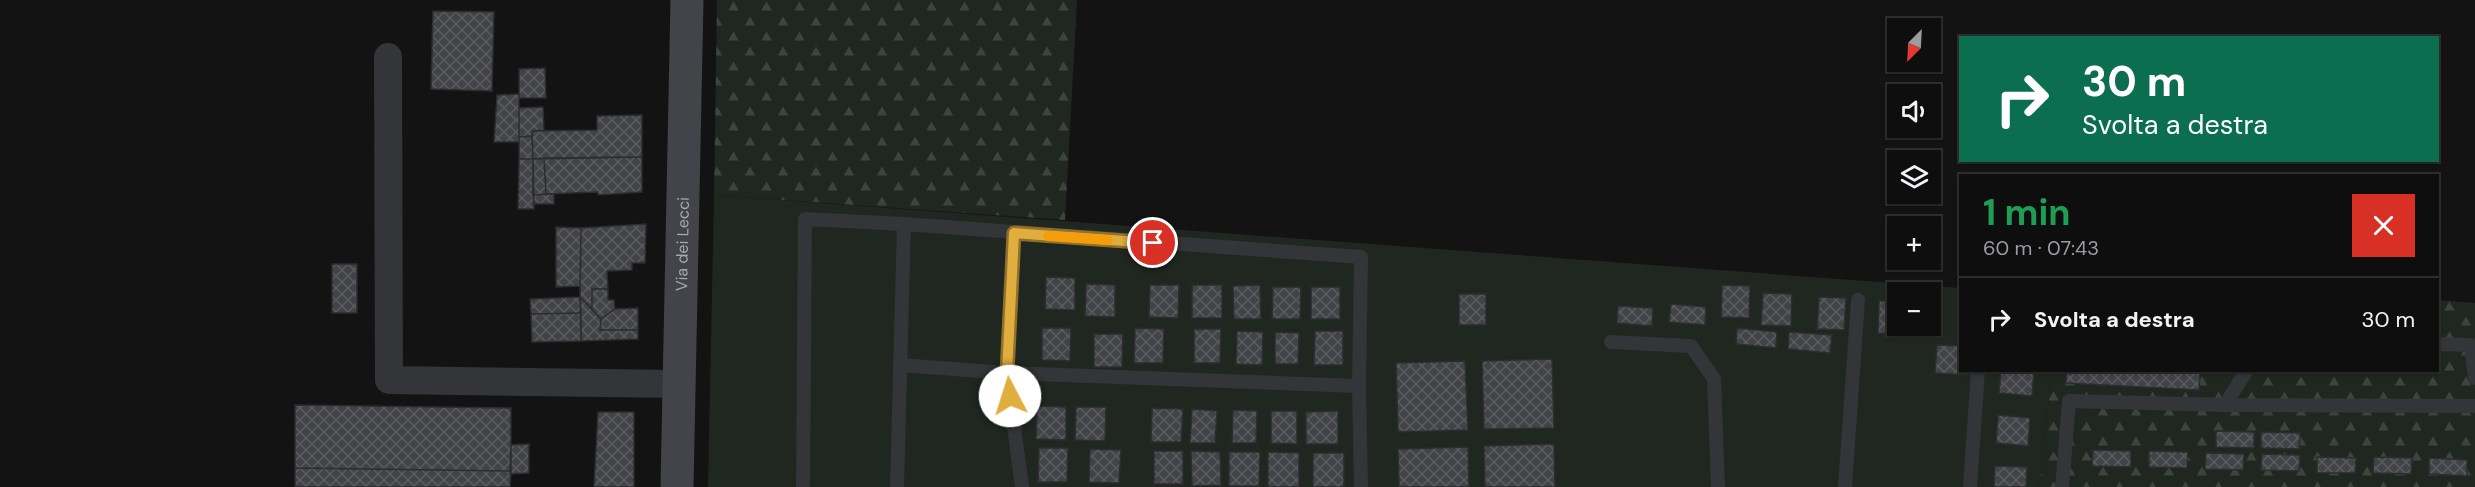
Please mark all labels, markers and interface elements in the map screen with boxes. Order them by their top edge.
north arrow [1887,18,1941,72]
map controls [1887,18,1941,336]
text: 30 m [2082,54,2186,109]
icon: right [1983,60,2061,138]
button: sound [1887,84,1941,138]
text: Svolta a destra [2082,107,2268,142]
button: layers [1887,150,1941,204]
text: 1 min [1983,189,2071,236]
button: close [2352,194,2415,257]
street label: Via dei Lecci [671,197,693,291]
button: + [1887,216,1941,270]
pin [1127,217,1178,268]
icon: arrive [1136,226,1169,259]
text: 60 m · 07:43 [1983,235,2099,261]
button: − [1887,282,1941,336]
icon: right [1983,303,2016,336]
text: Svolta a destra [2034,305,2195,334]
text: 30 m [2361,305,2415,334]
position arrow [978,364,1042,428]

